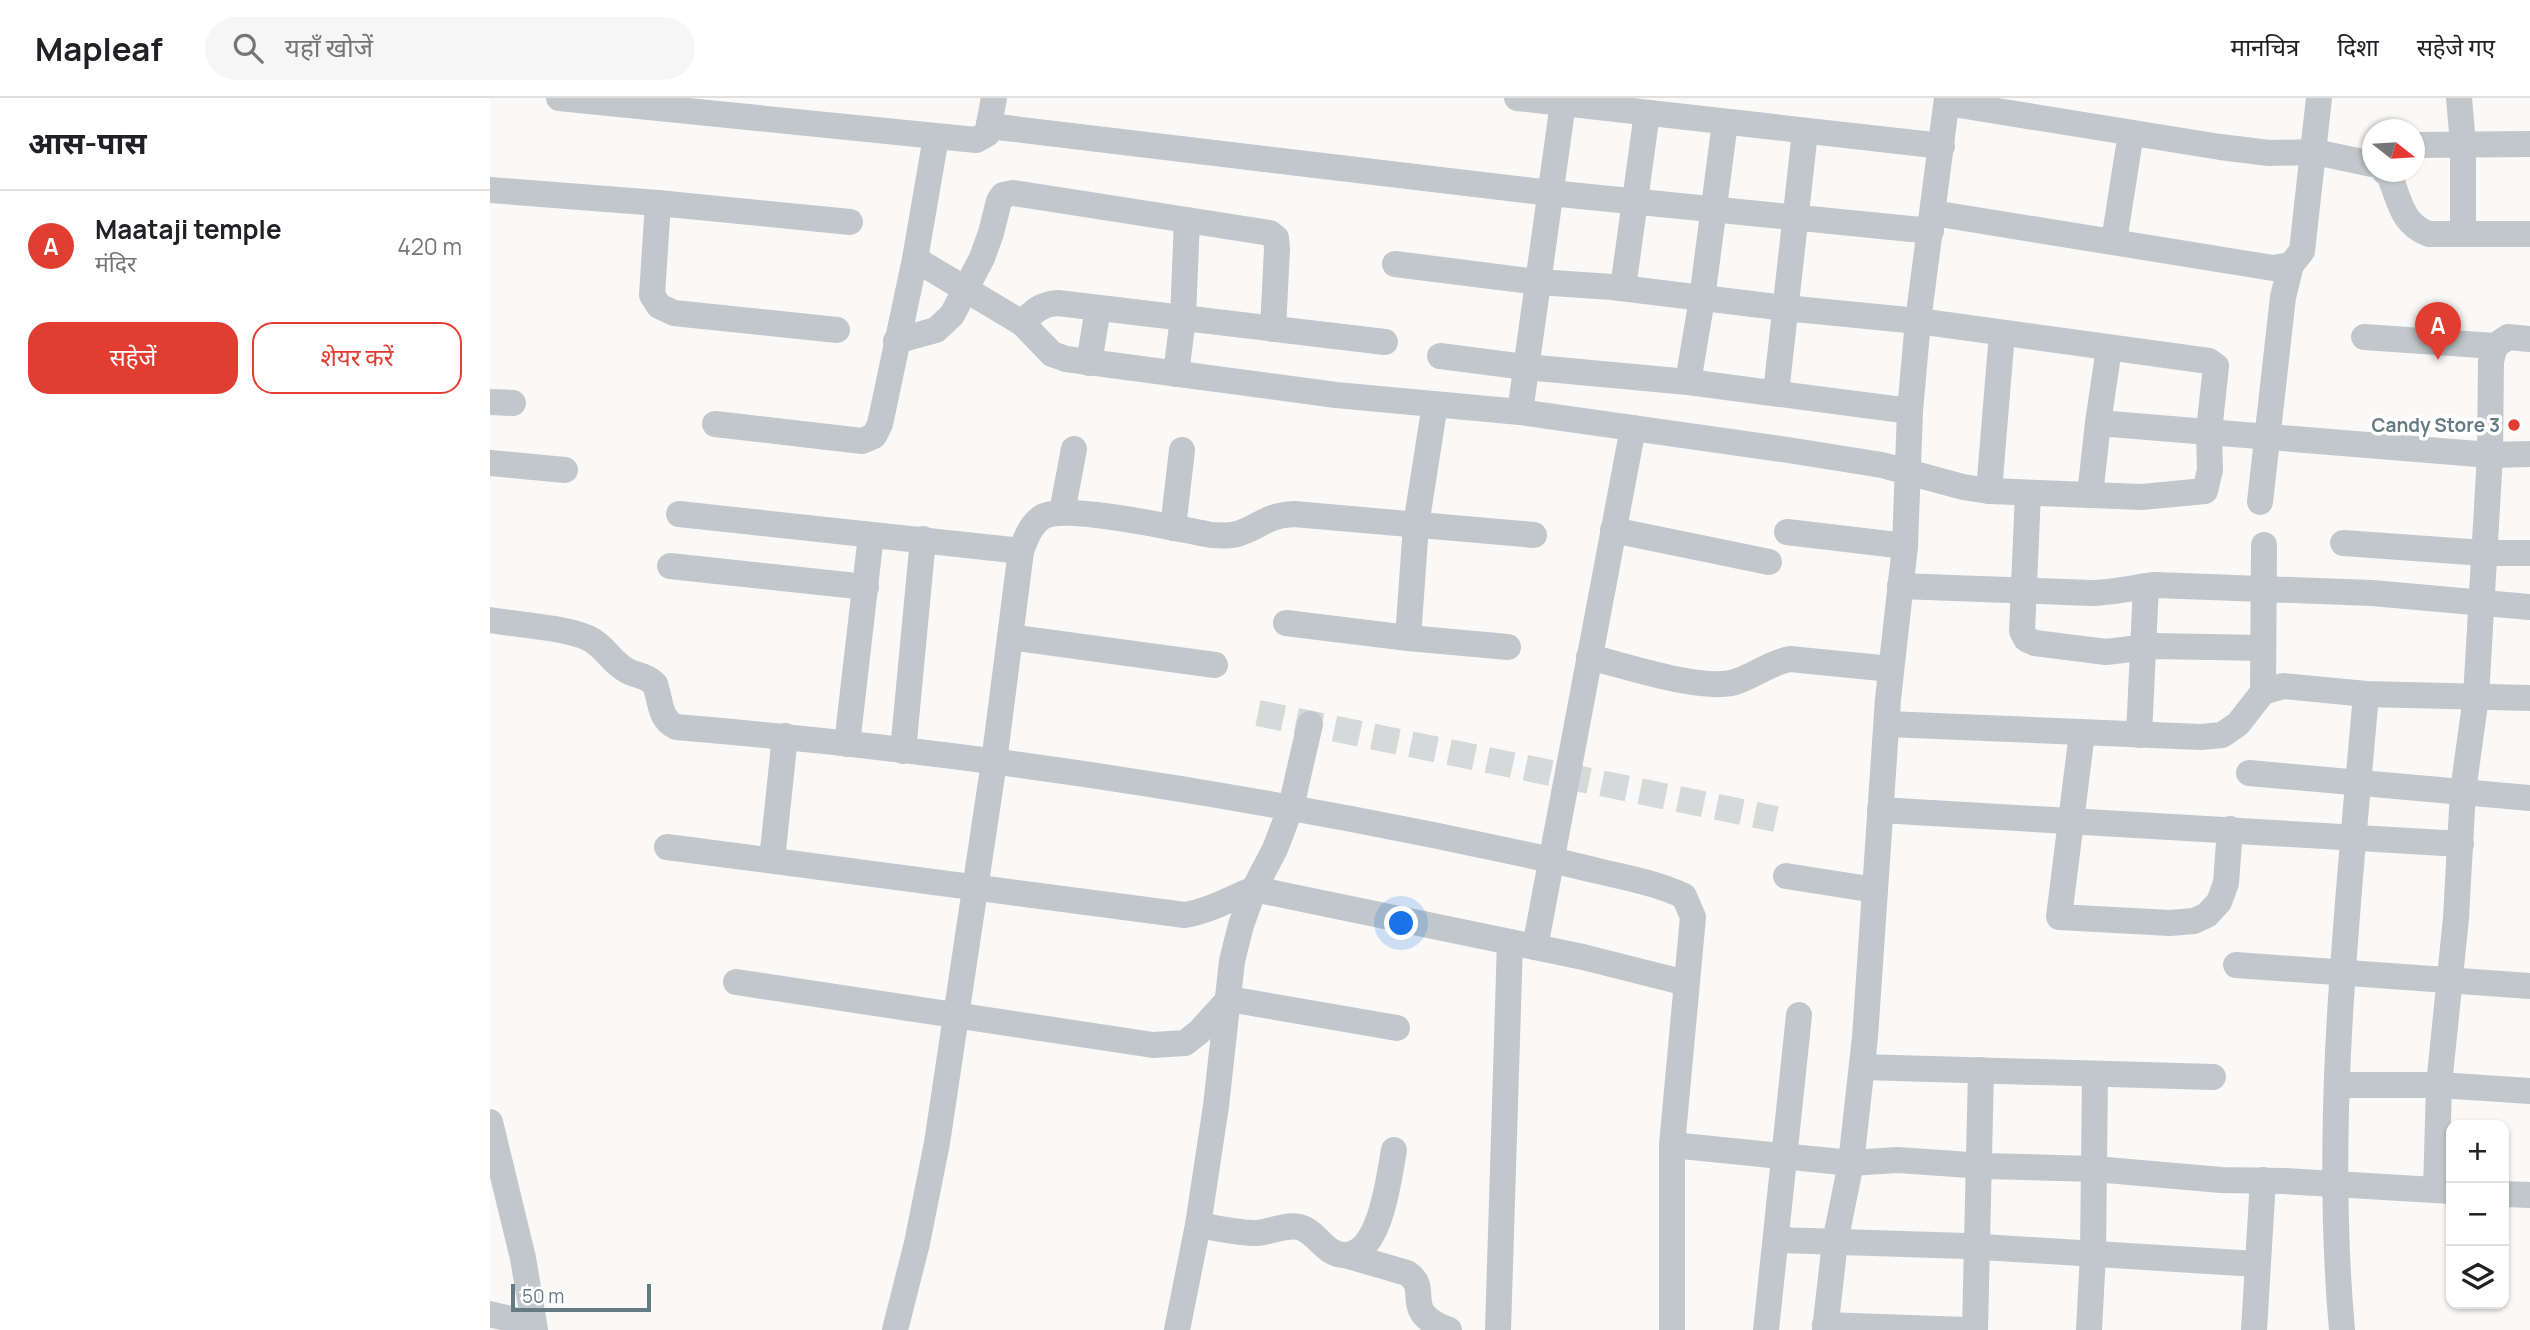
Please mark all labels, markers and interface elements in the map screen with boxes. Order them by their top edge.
search box [205,17,695,80]
text: Mapleaf [35,26,163,71]
icon: search [229,29,267,67]
text: यहाँ खोजें [285,29,373,65]
text: मानचित्र [2231,30,2299,63]
text: दिशा [2337,30,2379,63]
text: सहेजे गए [2417,30,2495,63]
north arrow [2362,119,2425,182]
text: आस-पास [28,122,147,163]
text: Maataji temple [95,211,282,247]
text: A [43,230,59,262]
text: 420 m [397,230,462,262]
text: मंदिर [95,247,136,279]
pin: A [2415,302,2461,360]
button: सहेजें [28,322,238,394]
button: शेयर करें [252,322,462,394]
place label: Candy Store 3 [2372,412,2500,438]
marker: Candy Store 3 [2506,417,2522,433]
your location [1384,906,1418,940]
map controls [2446,1120,2509,1309]
button: + [2446,1120,2509,1183]
button: − [2446,1183,2509,1246]
button: layers [2446,1246,2509,1309]
scale bar [511,1281,651,1313]
text: 50 m [522,1283,564,1309]

